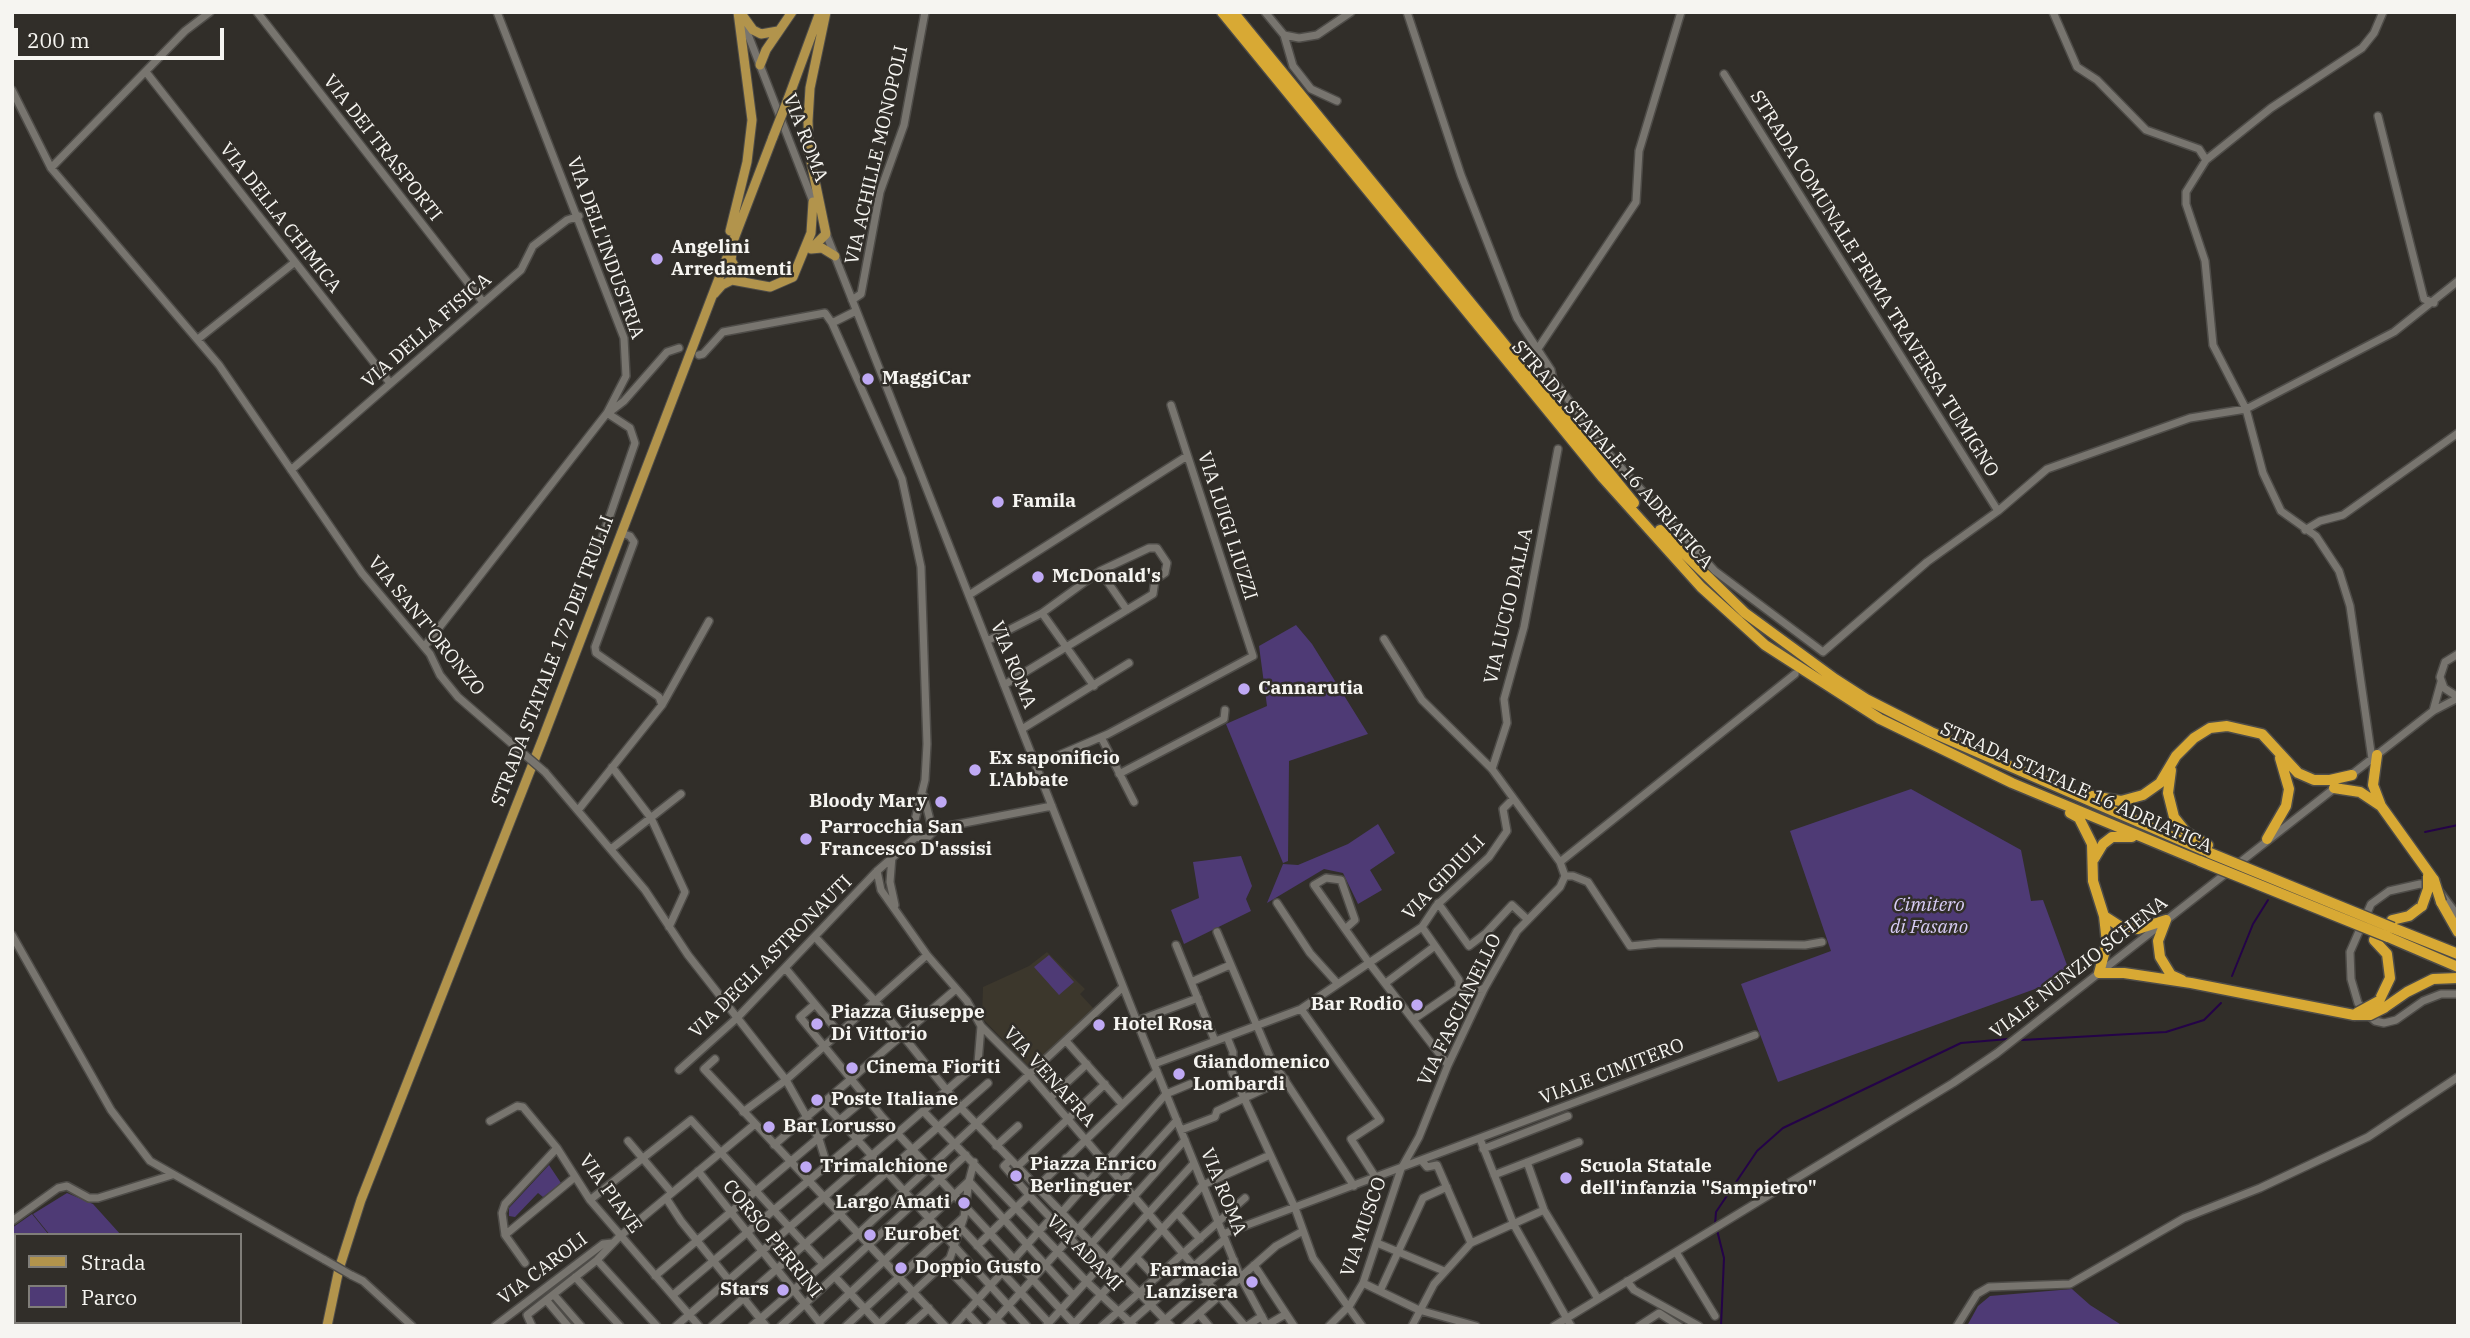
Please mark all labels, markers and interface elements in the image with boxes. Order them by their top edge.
scale bar [18,14,228,58]
text: 200 m [27,26,90,54]
street label: VIA ACHILLE MONOPOLI [841,43,913,267]
street label: VIA DEI TRASPORTI [318,70,446,226]
street label: STRADA COMUNALE PRIMA TRAVERSA TUMIGNO [1745,86,2003,482]
street label: VIA ROMA [778,91,832,185]
street label: VIA DELLA CHIMICA [214,138,346,298]
street label: VIA DELL'INDUSTRIA [561,154,649,342]
place label: Angelini Arredamenti [671,237,792,281]
marker: Angelini Arredamenti [649,251,665,267]
street label: VIA DELLA FISICA [358,269,496,393]
street label: STRADA STATALE 16 ADRIATICA [1507,336,1717,574]
place label: MaggiCar [882,368,971,390]
marker: MaggiCar [860,371,876,387]
street label: VIA LUIGI LIUZZI [1192,449,1262,603]
place label: Famila [1012,491,1076,513]
marker: Famila [990,494,1006,510]
street label: STRADA STATALE 172 DEI TRULLI [487,512,619,810]
street label: VIA LUCIO DALLA [1480,526,1538,686]
street label: VIA SANT'ORONZO [363,552,489,700]
place label: McDonald's [1052,566,1161,588]
marker: McDonald's [1030,569,1046,585]
street label: VIA ROMA [985,618,1041,712]
place label: Cannarutia [1258,678,1364,700]
marker: Cannarutia [1236,681,1252,697]
street label: STRADA STATALE 16 ADRIATICA [1937,718,2215,858]
place label: Ex saponificio L'Abbate [989,748,1120,792]
marker: Ex saponificio L'Abbate [967,762,983,778]
place label: Bloody Mary [809,791,927,813]
marker: Bloody Mary [933,794,949,810]
place label: Parrocchia San Francesco D'assisi [820,817,992,861]
marker: Parrocchia San Francesco D'assisi [798,831,814,847]
street label: VIA GIDIULI [1398,831,1490,925]
street label: VIA DEGLI ASTRONAUTI [685,871,857,1043]
street label: VIALE NUNZIO SCHENA [1986,892,2172,1044]
park label: Cimitero di Fasano [1890,895,1968,939]
street label: VIA FASCIANELLO [1413,930,1507,1090]
place label: Bar Rodio [1311,994,1403,1016]
marker: Bar Rodio [1409,997,1425,1013]
place label: Piazza Giuseppe Di Vittorio [831,1002,985,1046]
place label: Hotel Rosa [1113,1014,1213,1036]
marker: Piazza Giuseppe Di Vittorio [809,1016,825,1032]
marker: Hotel Rosa [1091,1017,1107,1033]
street label: VIA VENAFRA [998,1022,1100,1132]
street label: VIALE CIMITERO [1537,1034,1687,1110]
place label: Giandomenico Lombardi [1193,1052,1330,1096]
place label: Cinema Fioriti [866,1057,1001,1079]
marker: Cinema Fioriti [844,1060,860,1076]
marker: Giandomenico Lombardi [1171,1066,1187,1082]
place label: Poste Italiane [831,1089,958,1111]
marker: Poste Italiane [809,1092,825,1108]
place label: Bar Lorusso [783,1116,896,1138]
marker: Bar Lorusso [761,1119,777,1135]
street label: VIA ROMA [1195,1145,1251,1239]
street label: VIA PIAVE [574,1150,646,1238]
place label: Piazza Enrico Berlinguer [1030,1154,1157,1198]
place label: Trimalchione [820,1156,948,1178]
place label: Scuola Statale dell'infanzia "Sampietro" [1580,1156,1817,1200]
marker: Trimalchione [798,1159,814,1175]
marker: Piazza Enrico Berlinguer [1008,1168,1024,1184]
marker: Scuola Statale dell'infanzia "Sampietro" [1558,1170,1574,1186]
street label: VIA MUSCO [1336,1174,1392,1280]
street label: CORSO PERRINI [717,1175,827,1303]
place label: Largo Amati [836,1192,950,1214]
marker: Largo Amati [956,1195,972,1211]
street label: VIA ADAMI [1041,1210,1127,1296]
place label: Eurobet [884,1224,959,1246]
marker: Eurobet [862,1227,878,1243]
street label: VIA CAROLI [494,1228,592,1310]
legend [14,1233,242,1324]
text: Strada [81,1248,146,1276]
place label: Doppio Gusto [915,1257,1041,1279]
marker: Doppio Gusto [893,1260,909,1276]
place label: Farmacia Lanzisera [1146,1260,1238,1304]
marker: Farmacia Lanzisera [1244,1274,1260,1290]
place label: Stars [720,1279,769,1301]
marker: Stars [775,1282,791,1298]
text: Parco [81,1283,137,1311]

